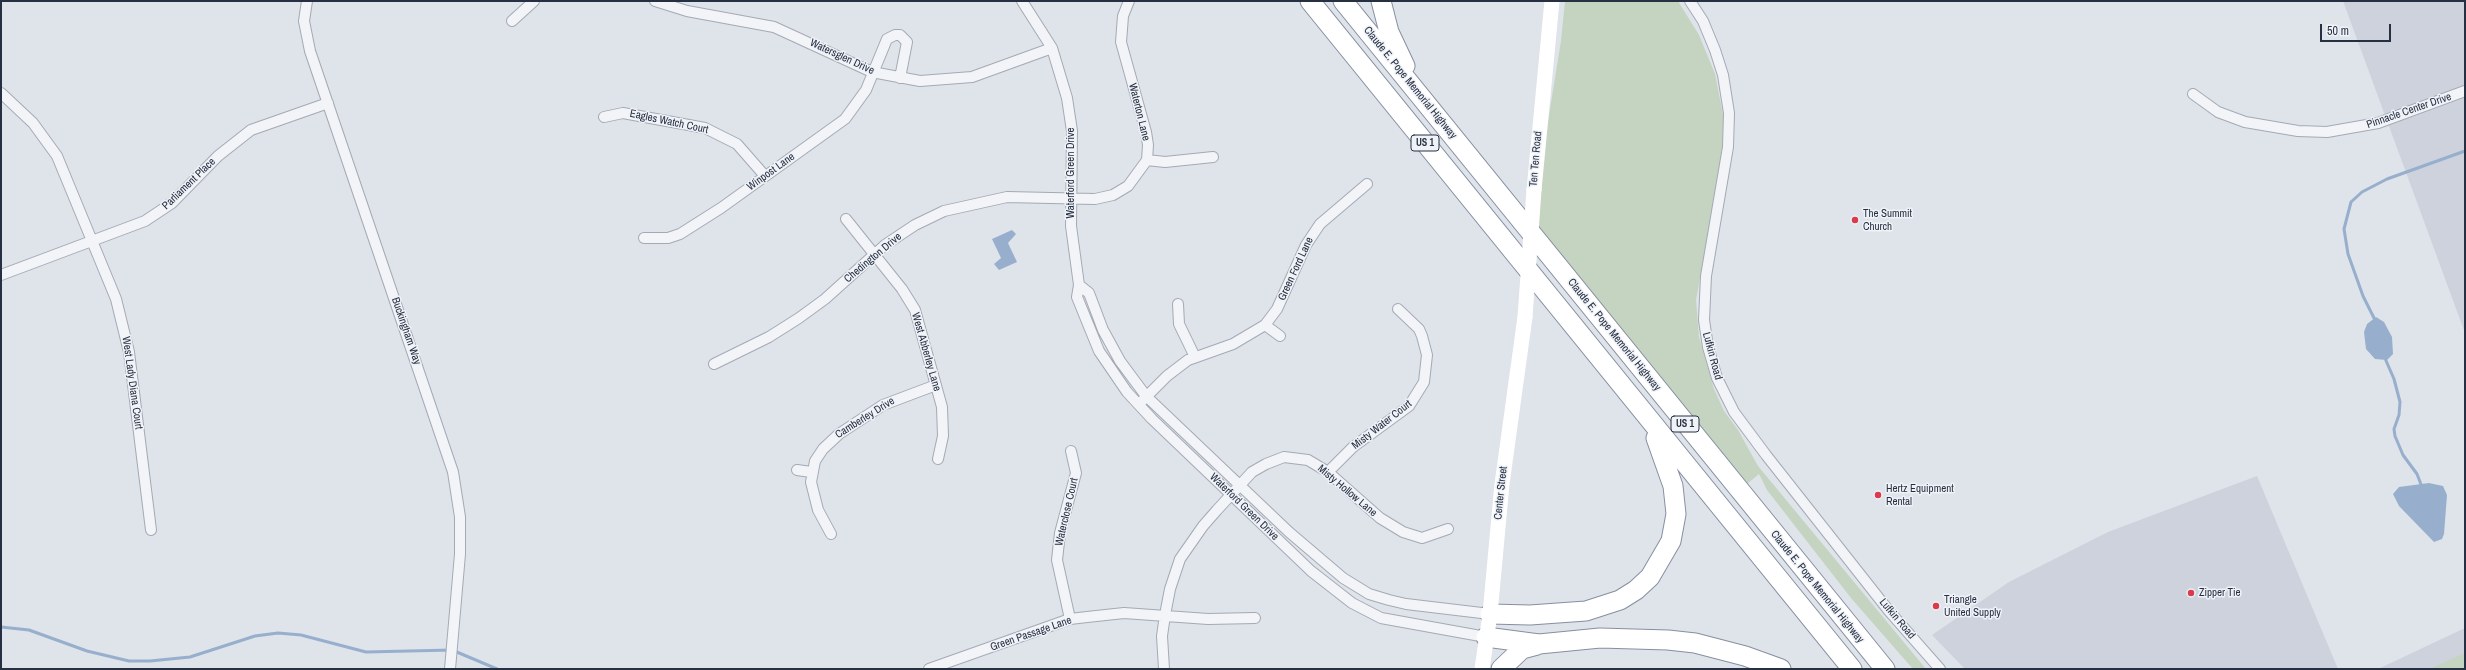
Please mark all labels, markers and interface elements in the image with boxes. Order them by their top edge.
scale bar [2322,16,2393,42]
text: 50 m [2327,23,2349,39]
street label: Claude E. Pope Memorial Highway [1361,24,1459,142]
street label: Watersglen Drive [808,36,876,78]
street label: Waterton Lane [1125,82,1153,142]
street label: Pinnacle Center Drive [2365,90,2453,132]
street label: Eagles Watch Court [629,107,709,137]
street label: Waterford Green Drive [1064,128,1078,218]
street label: Ten Ten Road [1527,131,1545,187]
road number: US 1 [1411,135,1439,151]
street label: Winpost Lane [745,150,797,194]
street label: Parliament Place [160,155,218,213]
place label: The Summit Church [1863,207,1912,233]
marker: The Summit Church [1850,215,1860,225]
street label: Chedington Drive [842,230,904,286]
street label: Green Ford Lane [1276,235,1316,303]
street label: Claude E. Pope Memorial Highway [1565,276,1663,394]
street label: Buckingham Way [388,296,424,366]
street label: West Abberley Lane [908,311,944,393]
street label: Lufkin Road [1699,331,1725,381]
street label: West Lady Diana Court [119,336,145,430]
street label: Camberley Drive [833,394,897,442]
street label: Misty Water Court [1349,398,1415,452]
road number: US 1 [1671,416,1699,432]
street label: Misty Hollow Lane [1315,462,1379,520]
street label: Center Street [1492,466,1510,520]
street label: Waterford Green Drive [1207,471,1281,543]
street label: Waterclose Court [1053,477,1081,547]
place label: Hertz Equipment Rental [1886,482,1954,508]
marker: Hertz Equipment Rental [1873,490,1883,500]
street label: Claude E. Pope Memorial Highway [1768,528,1866,646]
place label: Zipper Tie [2199,586,2240,600]
marker: Zipper Tie [2186,588,2196,598]
place label: Triangle United Supply [1944,593,2001,619]
street label: Lufkin Road [1876,596,1918,642]
marker: Triangle United Supply [1931,601,1941,611]
street label: Green Passage Lane [989,614,1073,654]

